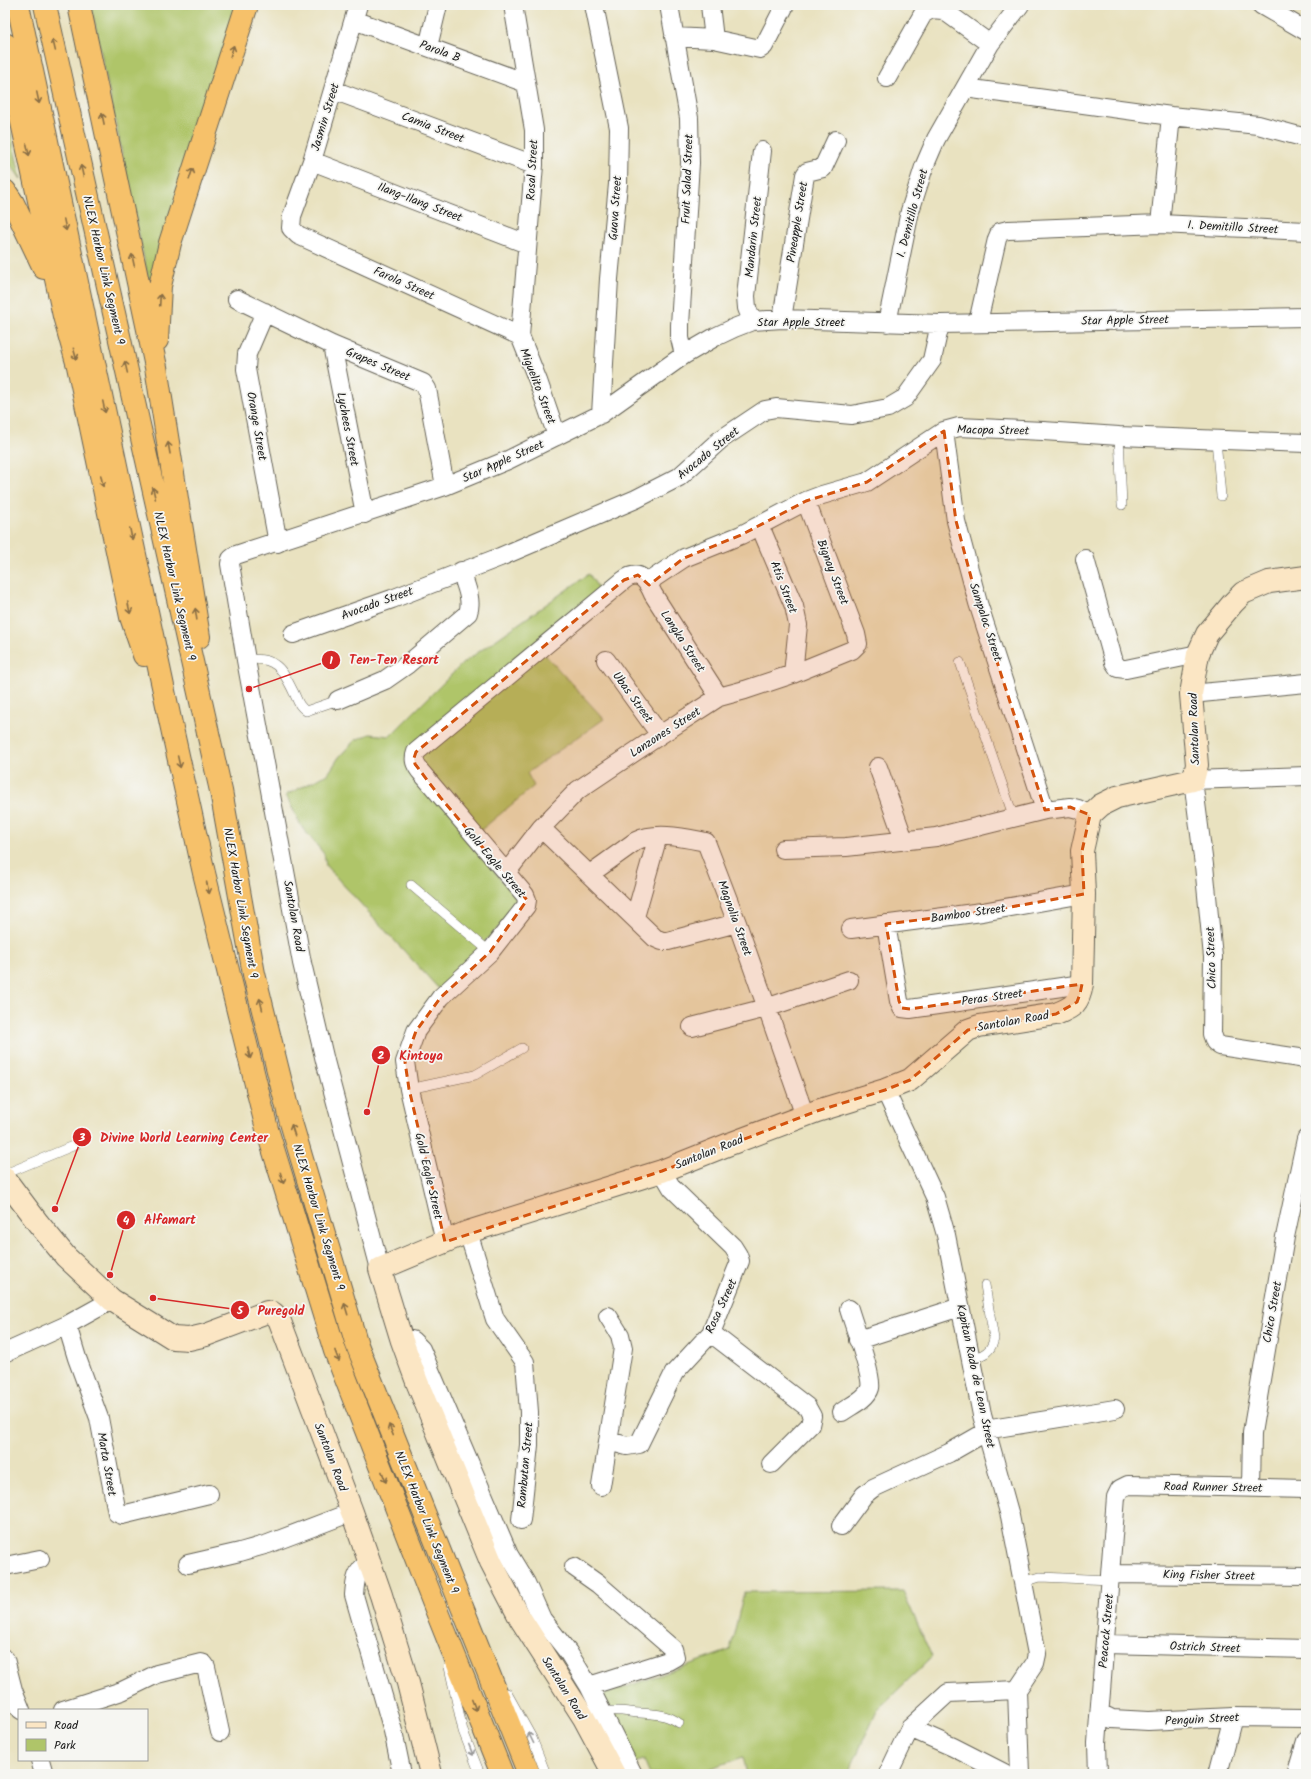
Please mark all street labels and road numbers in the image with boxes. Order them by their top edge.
street label: Parola B [417,35,463,68]
street label: Jasmin Street [306,80,345,154]
street label: Camia Street [399,107,467,148]
street label: Fruit Salad Street [676,133,699,224]
street label: Rosal Street [521,139,544,201]
street label: I. Demitillo Street [892,166,934,260]
street label: Guava Street [604,175,627,241]
street label: Ilang-Ilang Street [375,178,465,228]
street label: Pineapple Street [782,180,813,264]
street label: NLEX Harbor Link Segment 9 [77,194,130,347]
street label: Mandarin Street [740,195,767,279]
street label: I. Demitillo Street [1187,216,1279,239]
street label: Farola Street [370,262,438,306]
street label: Star Apple Street [1081,310,1169,331]
street label: Star Apple Street [757,313,845,332]
street label: Grapes Street [343,342,413,387]
street label: Miguelito Street [514,345,561,427]
street label: Orange Street [241,390,272,462]
street label: Lychees Street [331,390,364,468]
street label: Macopa Street [957,420,1030,441]
street label: Avocado Street [673,422,744,485]
street label: Star Apple Street [459,435,547,488]
street label: NLEX Harbor Link Segment 9 [148,510,201,663]
street label: Bignay Street [811,537,854,608]
street label: Atis Street [765,558,802,617]
street label: Sampaloc Street [964,580,1007,664]
street label: Avocado Street [338,582,416,625]
street label: Langka Street [655,606,710,676]
street label: Ubas Street [607,668,658,727]
street label: Santolan Road [1184,692,1205,765]
street label: Lanzones Street [626,702,705,763]
street label: Gold Eagle Street [459,822,531,903]
street label: NLEX Harbor Link Segment 9 [218,826,263,980]
street label: Magnolia Street [712,878,757,959]
street label: Santolan Road [278,879,309,954]
street label: Bamboo Street [929,899,1007,928]
street label: Chico Street [1201,926,1222,990]
street label: Peras Street [960,984,1024,1011]
street label: Santolan Road [976,1006,1051,1037]
street label: Santolan Road [672,1130,747,1175]
street label: Gold Eagle Street [409,1131,448,1222]
street label: NLEX Harbor Link Segment 9 [287,1141,350,1293]
street label: Rosa Street [700,1275,743,1337]
street label: Chico Street [1258,1279,1287,1345]
street label: Kapitan Rado de Leon Street [951,1302,1000,1450]
street label: Santolan Road [309,1420,353,1495]
street label: Rambutan Street [512,1421,539,1509]
street label: Marta Street [92,1431,122,1498]
street label: NLEX Harbor Link Segment 9 [389,1448,464,1597]
street label: Road Runner Street [1163,1477,1263,1498]
street label: King Fisher Street [1163,1565,1256,1586]
street label: Peacock Street [1094,1593,1119,1669]
street label: Ostrich Street [1169,1637,1241,1658]
street label: Santolan Road [536,1653,591,1725]
street label: Penguin Street [1164,1708,1240,1731]

